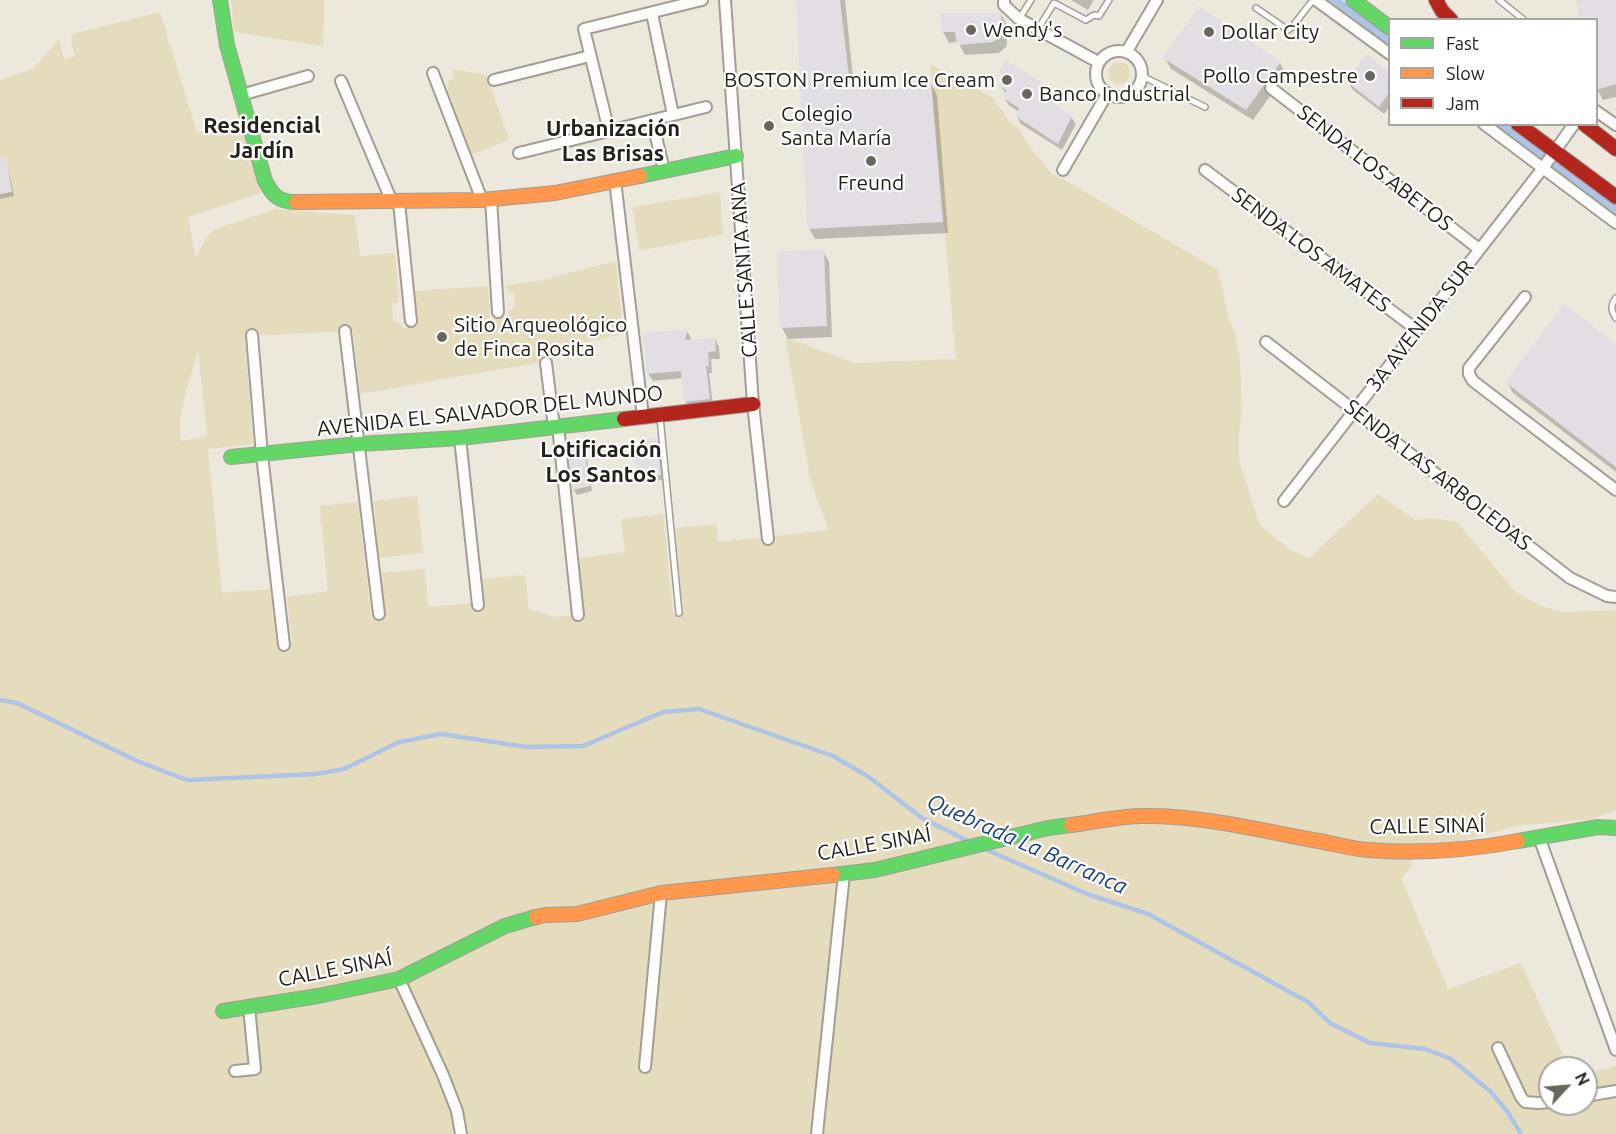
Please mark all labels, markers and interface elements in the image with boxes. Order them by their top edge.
place label: Wendy's [983,17,1062,43]
legend [1388,18,1598,126]
place label: Dollar City [1221,19,1319,45]
marker: Wendy's [964,23,978,37]
marker: Dollar City [1202,25,1216,39]
text: Fast [1446,33,1479,53]
place label: Pollo Campestre [1203,63,1358,89]
text: Slow [1446,63,1485,83]
place label: BOSTON Premium Ice Cream [724,67,995,93]
marker: Pollo Campestre [1363,69,1377,83]
marker: BOSTON Premium Ice Cream [1000,73,1014,87]
place label: Banco Industrial [1039,81,1190,107]
marker: Banco Industrial [1020,87,1034,101]
text: Jam [1446,93,1480,113]
street label: SENDA LOS ABETOS [1292,99,1458,237]
place label: Colegio Santa María [781,101,892,151]
district label: Residencial Jardín [203,113,321,164]
district label: Urbanización Las Brisas [546,116,680,168]
marker: Colegio Santa María [762,119,776,133]
marker: Freund [864,154,878,168]
place label: Freund [838,170,904,196]
street label: CALLE SANTA ANA [725,181,763,359]
street label: SENDA LOS AMATES [1227,182,1395,318]
street label: 3A AVENIDA SUR [1361,255,1479,397]
place label: Sitio Arqueológico de Finca Rosita [454,312,627,362]
marker: Sitio Arqueológico de Finca Rosita [435,330,449,344]
street label: AVENIDA EL SALVADOR DEL MUNDO [316,380,664,442]
street label: SENDA LAS ARBOLEDAS [1339,394,1537,556]
district label: Lotificación Los Santos [540,437,662,488]
water label: Quebrada La Barranca [923,788,1131,900]
street label: CALLE SINAÍ [1369,812,1485,840]
street label: CALLE SINAÍ [815,822,933,866]
street label: CALLE SINAÍ [276,946,394,992]
north arrow [1538,1056,1598,1116]
text: N [1572,1070,1593,1088]

